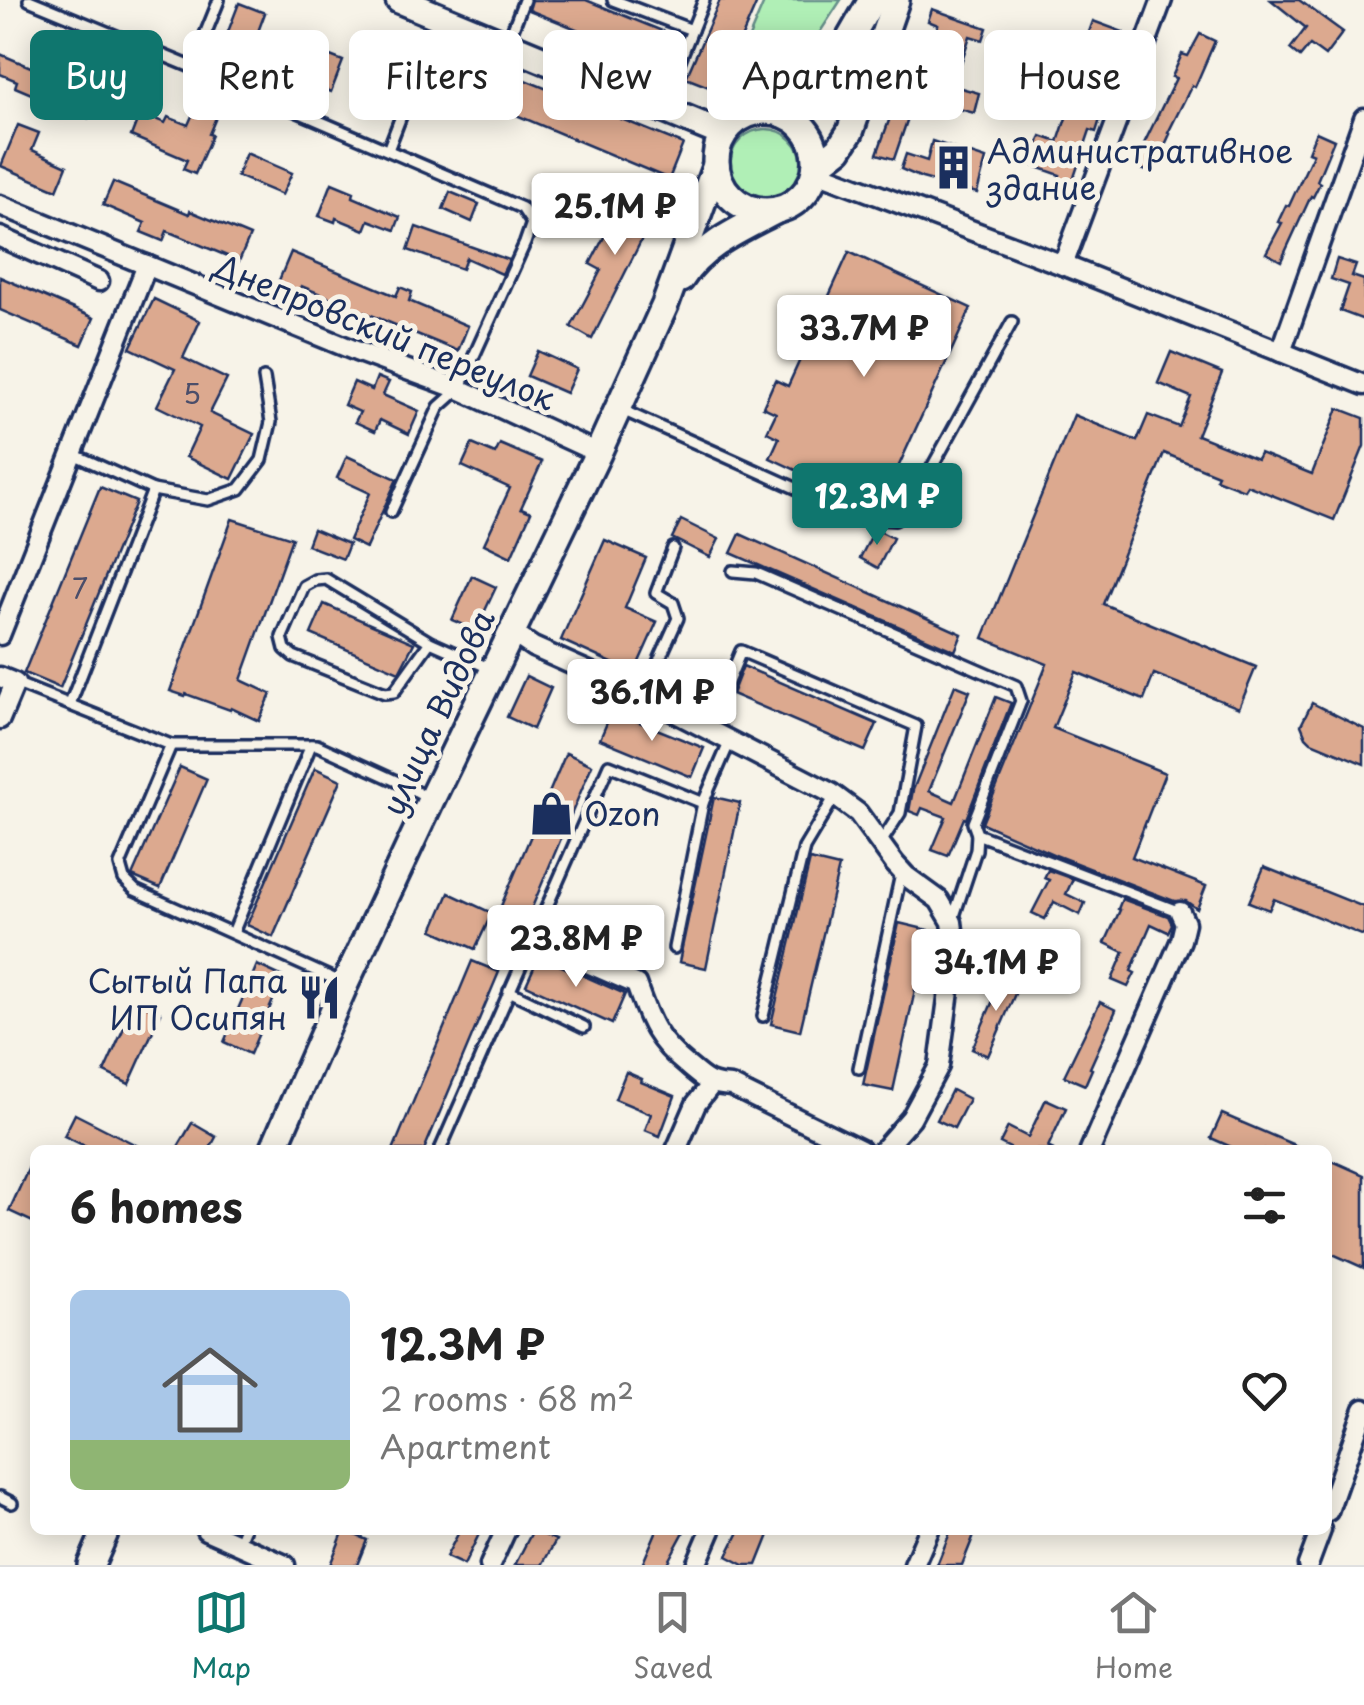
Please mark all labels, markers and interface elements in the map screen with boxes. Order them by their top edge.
chip: Buy [30,30,163,120]
chip: Rent [183,30,329,120]
chip: Filters [349,30,523,120]
chip: New [543,30,687,120]
chip: Apartment [707,30,964,120]
chip: House [984,30,1156,120]
place label: Административное здание [986,126,1293,211]
building icon: Административное здание [930,144,978,192]
pin: 25.1M ₽ [523,173,707,258]
text: 25.1M ₽ [554,181,676,229]
street label: Днепровский переулок [206,240,563,421]
pin: 33.7M ₽ [772,295,956,380]
text: 33.7M ₽ [799,303,929,351]
house number: 5 [183,371,201,414]
pin: 12.3M ₽ [785,463,969,548]
text: 12.3M ₽ [814,471,940,519]
house number: 7 [72,566,88,609]
street label: улица Видова [368,601,506,823]
pin: 36.1M ₽ [560,659,744,744]
text: 36.1M ₽ [589,667,715,715]
shop icon: Ozon [527,789,575,837]
place label: Ozon [584,789,661,837]
pin: 23.8M ₽ [484,905,668,990]
text: 23.8M ₽ [509,913,643,961]
pin: 34.1M ₽ [904,929,1088,1014]
text: 34.1M ₽ [933,937,1059,985]
place label: Сытый Папа ИП Осипян [87,956,287,1041]
restaurant icon: Сытый Папа ИП Осипян [296,974,344,1022]
text: 6 homes [70,1174,243,1237]
icon: filters [1237,1178,1292,1233]
text: 12.3M ₽ [380,1311,545,1374]
icon: home [150,1330,270,1450]
icon: heart [1237,1363,1292,1418]
text: 2 rooms · 68 m² [380,1374,634,1422]
text: Apartment [380,1422,551,1470]
tab: Map [191,1585,251,1688]
tab: Saved [633,1585,713,1688]
tab: Home [1095,1585,1173,1688]

